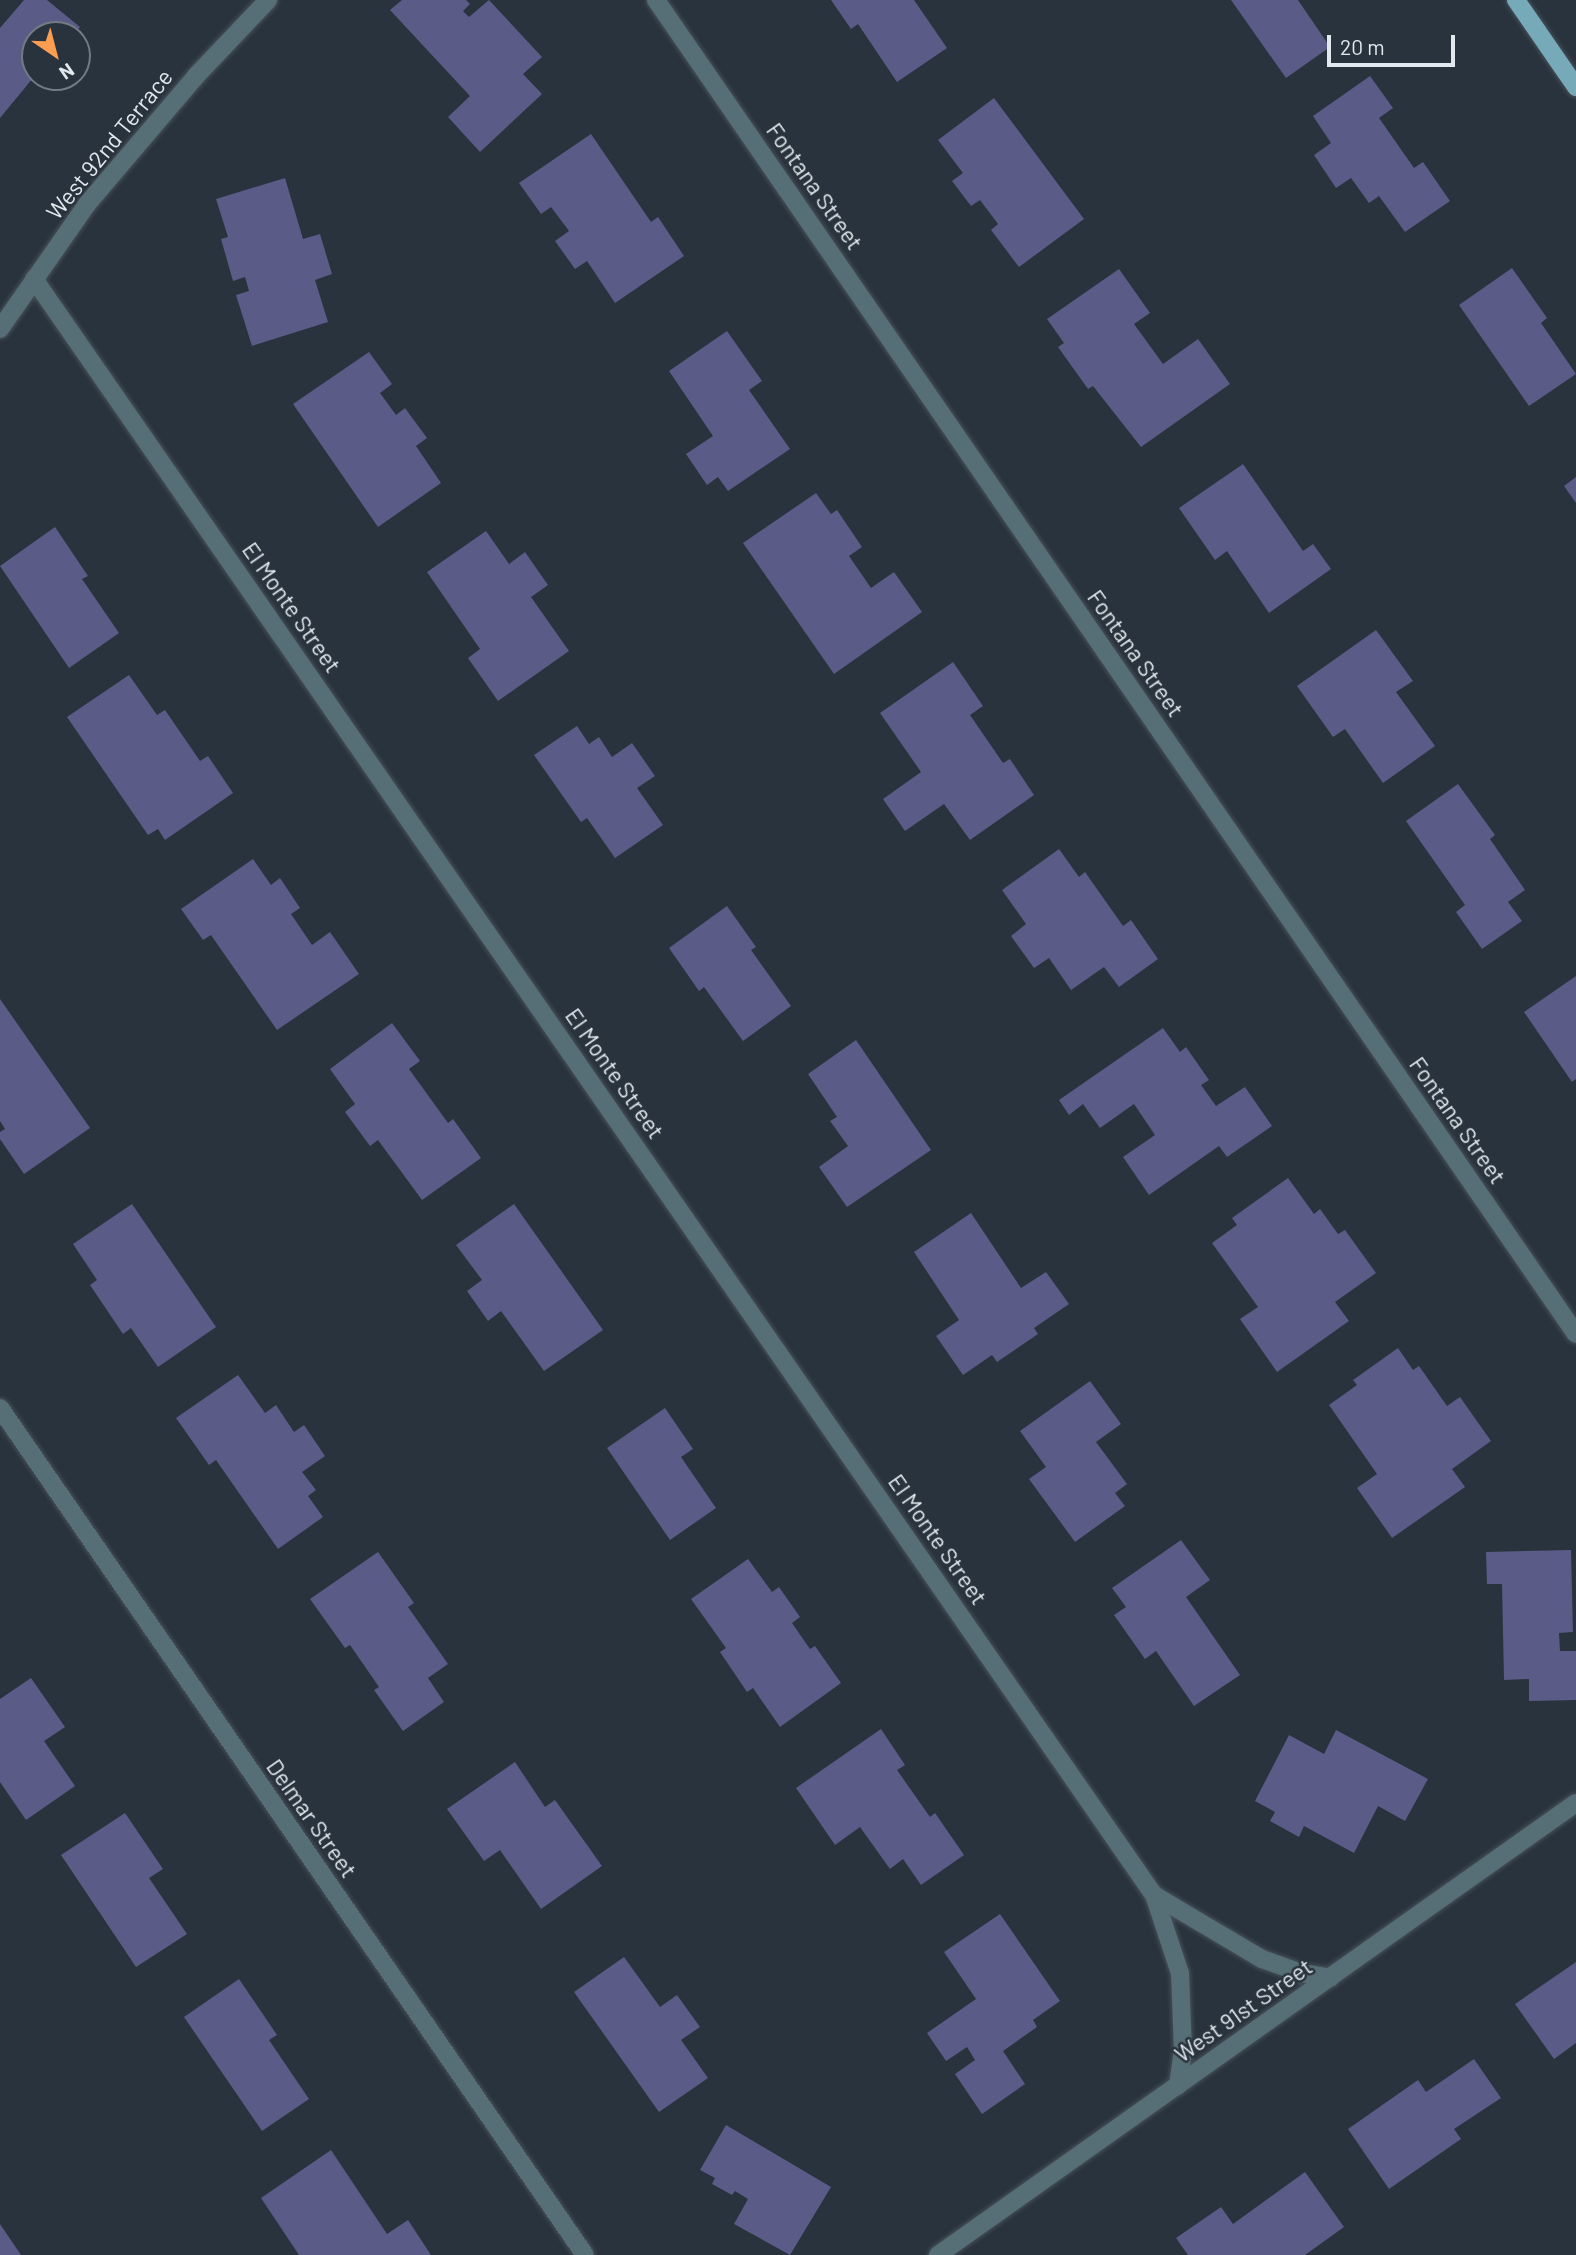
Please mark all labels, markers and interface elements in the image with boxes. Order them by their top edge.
north arrow [21,21,91,91]
scale bar [1331,21,1459,65]
text: 20 m [1340,34,1385,59]
text: N [55,59,79,85]
street label: West 92nd Terrace [40,63,178,225]
street label: Fontana Street [761,117,869,255]
street label: El Monte Street [237,536,347,678]
street label: Fontana Street [1082,584,1190,722]
street label: El Monte Street [560,1002,670,1144]
street label: Fontana Street [1404,1051,1512,1189]
street label: El Monte Street [883,1468,993,1610]
street label: Delmar Street [261,1753,363,1883]
street label: West 91st Street [1169,1952,1317,2068]

